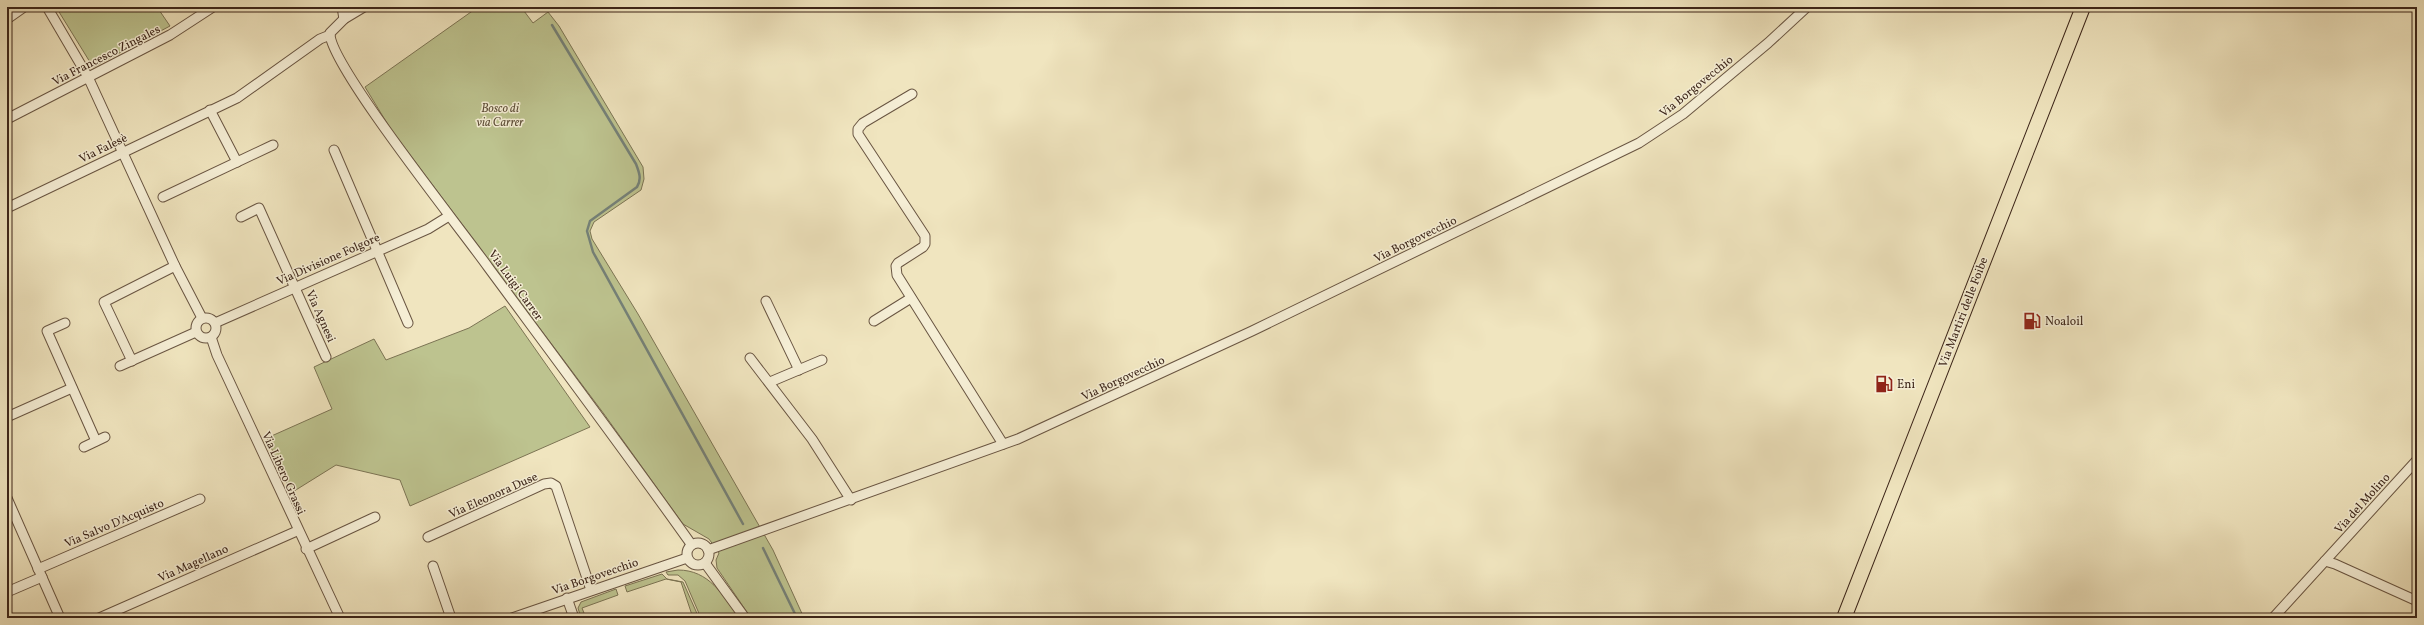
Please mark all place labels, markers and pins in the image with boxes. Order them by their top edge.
fuel station icon: Noaloil [2022,311,2042,331]
place label: Noaloil [2045,314,2084,330]
fuel station icon: Eni [1874,374,1894,394]
place label: Eni [1897,377,1915,393]

